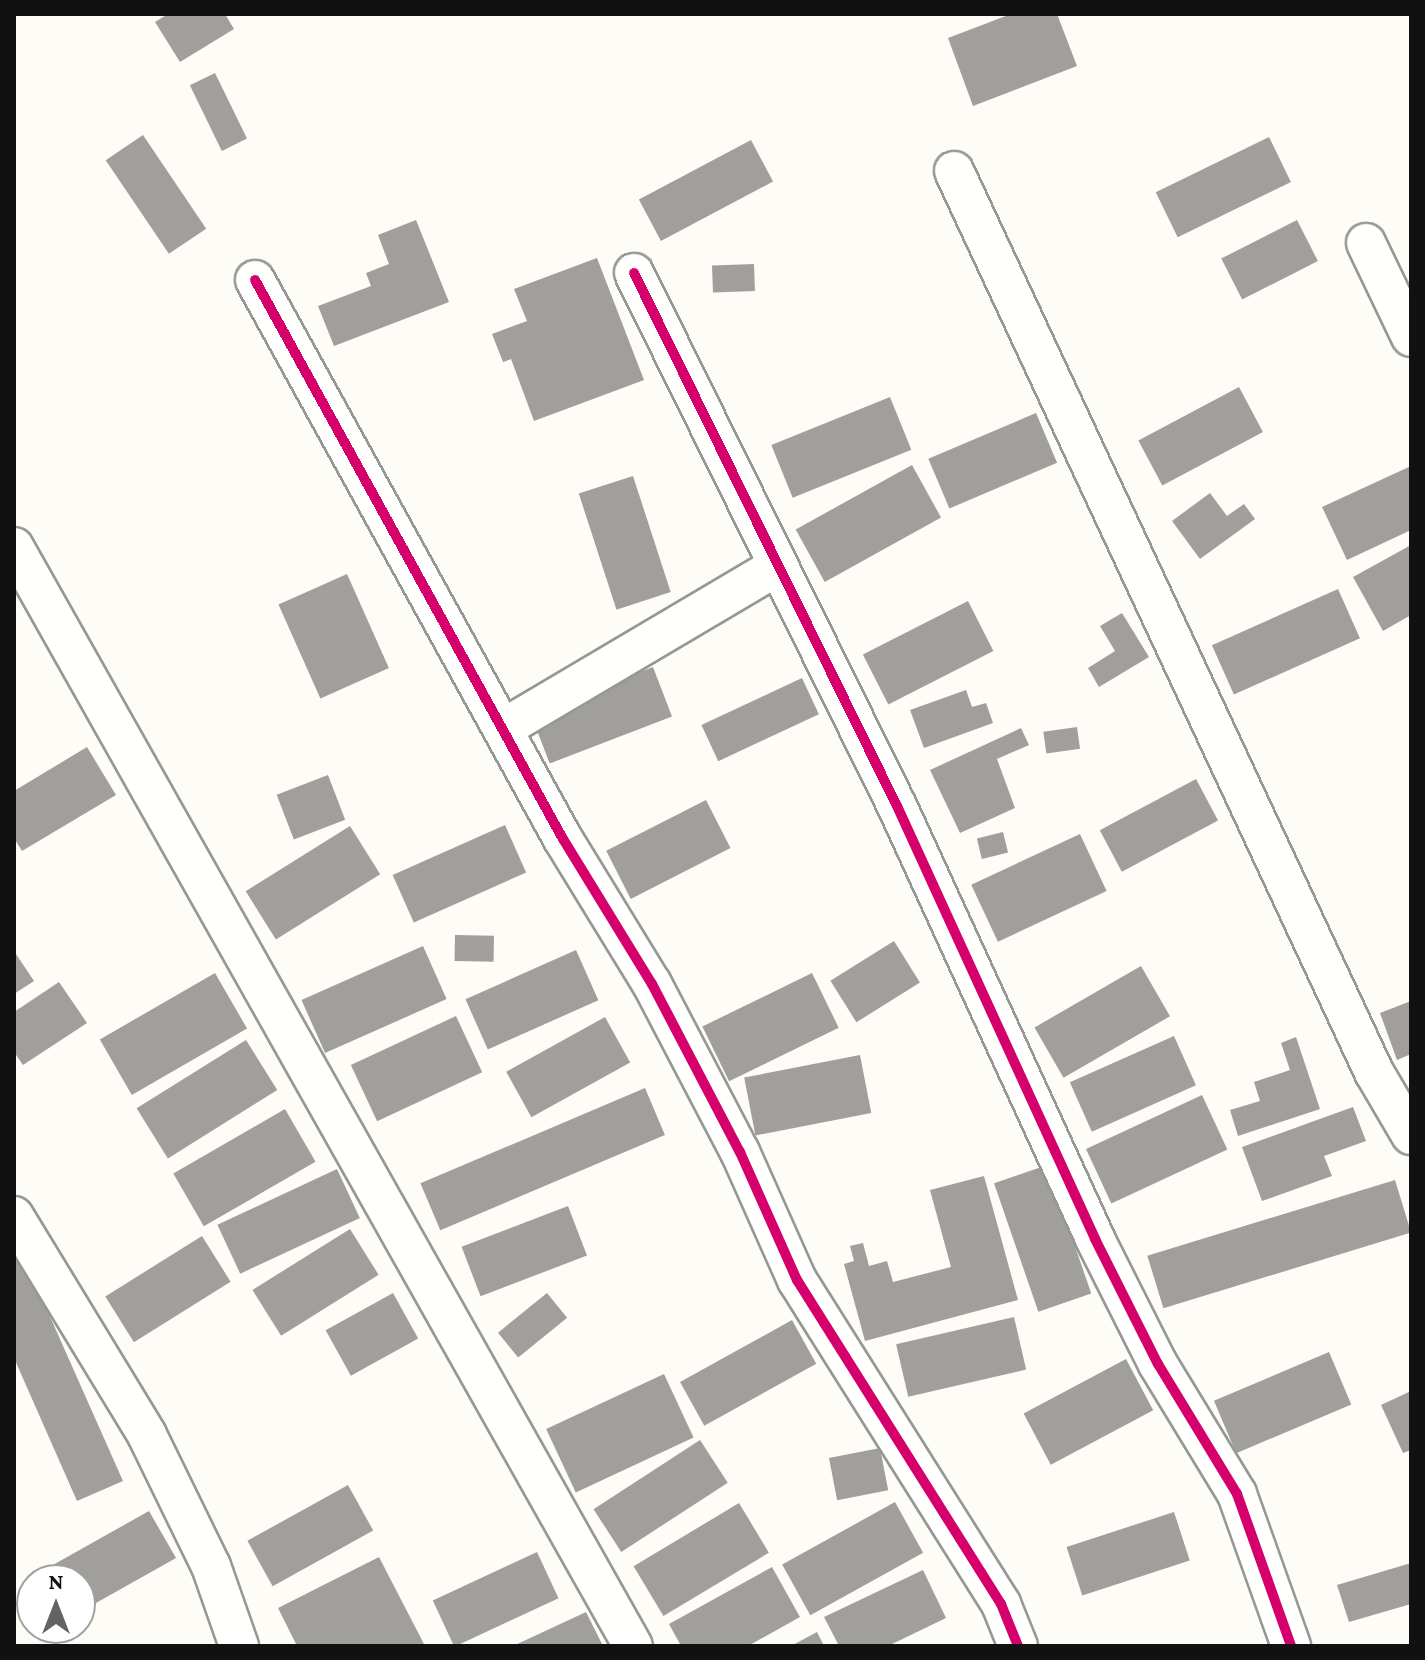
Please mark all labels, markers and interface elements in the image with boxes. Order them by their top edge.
north arrow [16,1564,96,1644]
text: N [49,1569,64,1594]

